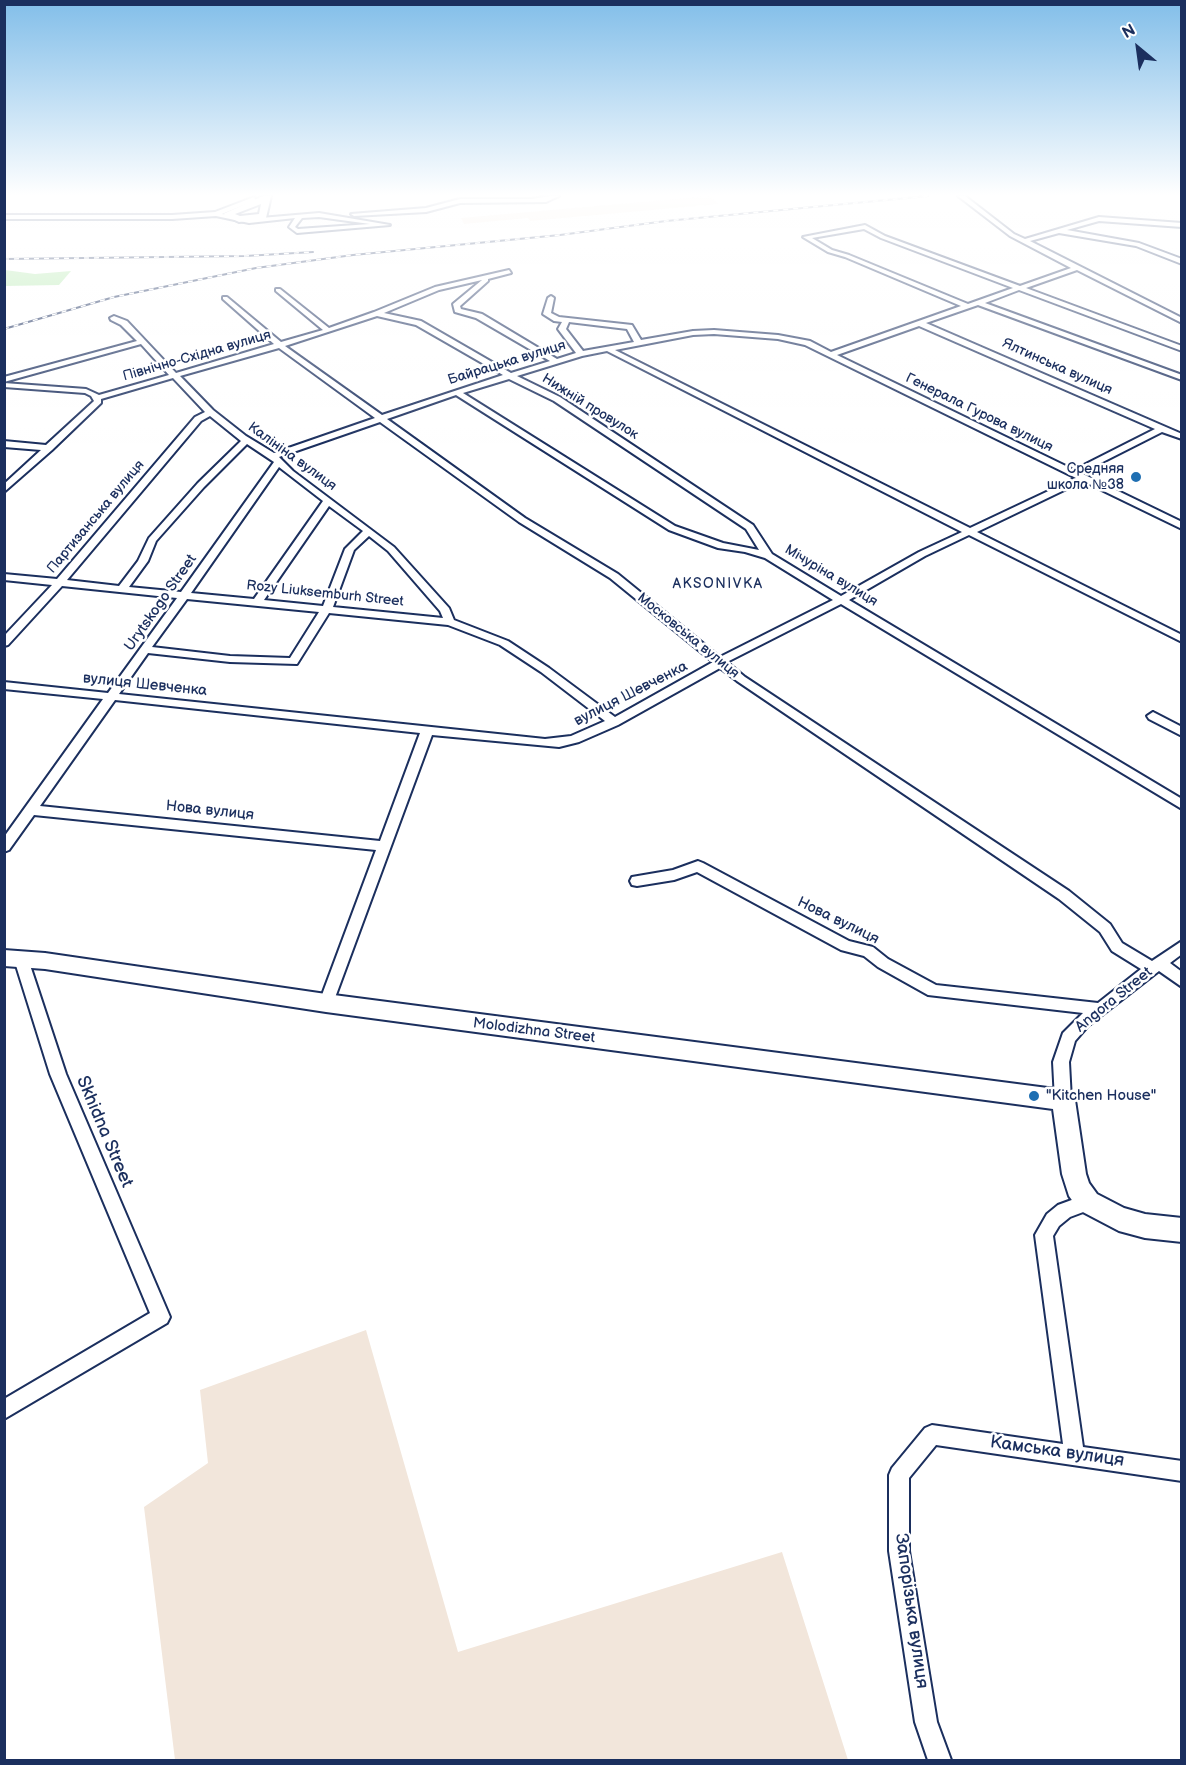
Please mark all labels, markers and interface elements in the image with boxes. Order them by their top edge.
north arrow [1108,18,1168,78]
text: N [1119,21,1139,43]
street label: Північно-Східна вулиця [121,327,273,385]
street label: Ялтинська вулиця [999,335,1115,399]
street label: Байрацька вулиця [446,337,568,389]
street label: Нижній провулок [539,370,641,444]
street label: Генерала Гурова вулиця [903,370,1055,456]
street label: Калініна вулиця [244,419,340,495]
street label: Партизанська вулиця [44,457,148,577]
place label: Средняя школа №38 [1047,461,1124,494]
marker: Средняя школа №38 [1129,470,1143,484]
street label: Мічуріна вулиця [781,542,881,610]
street label: Urytskogo Street [121,551,201,655]
district label: AKSONІVKA [673,576,763,592]
street label: Rozy Liuksemburh Street [246,577,404,611]
street label: Московська вулиця [634,590,742,682]
street label: вулиця Шевченка [571,658,691,730]
street label: вулиця Шевченка [82,670,208,700]
street label: Нова вулиця [165,797,255,825]
street label: Нова вулиця [794,894,882,948]
street label: Angora Street [1072,964,1156,1036]
street label: Molodizhna Street [472,1015,596,1047]
street label: Skhidna Street [71,1073,137,1191]
place label: "Kitchen House" [1046,1087,1156,1105]
marker: "Kitchen House" [1027,1089,1041,1103]
street label: Камська вулиця [989,1432,1125,1472]
street label: Запорізька вулиця [889,1532,933,1690]

